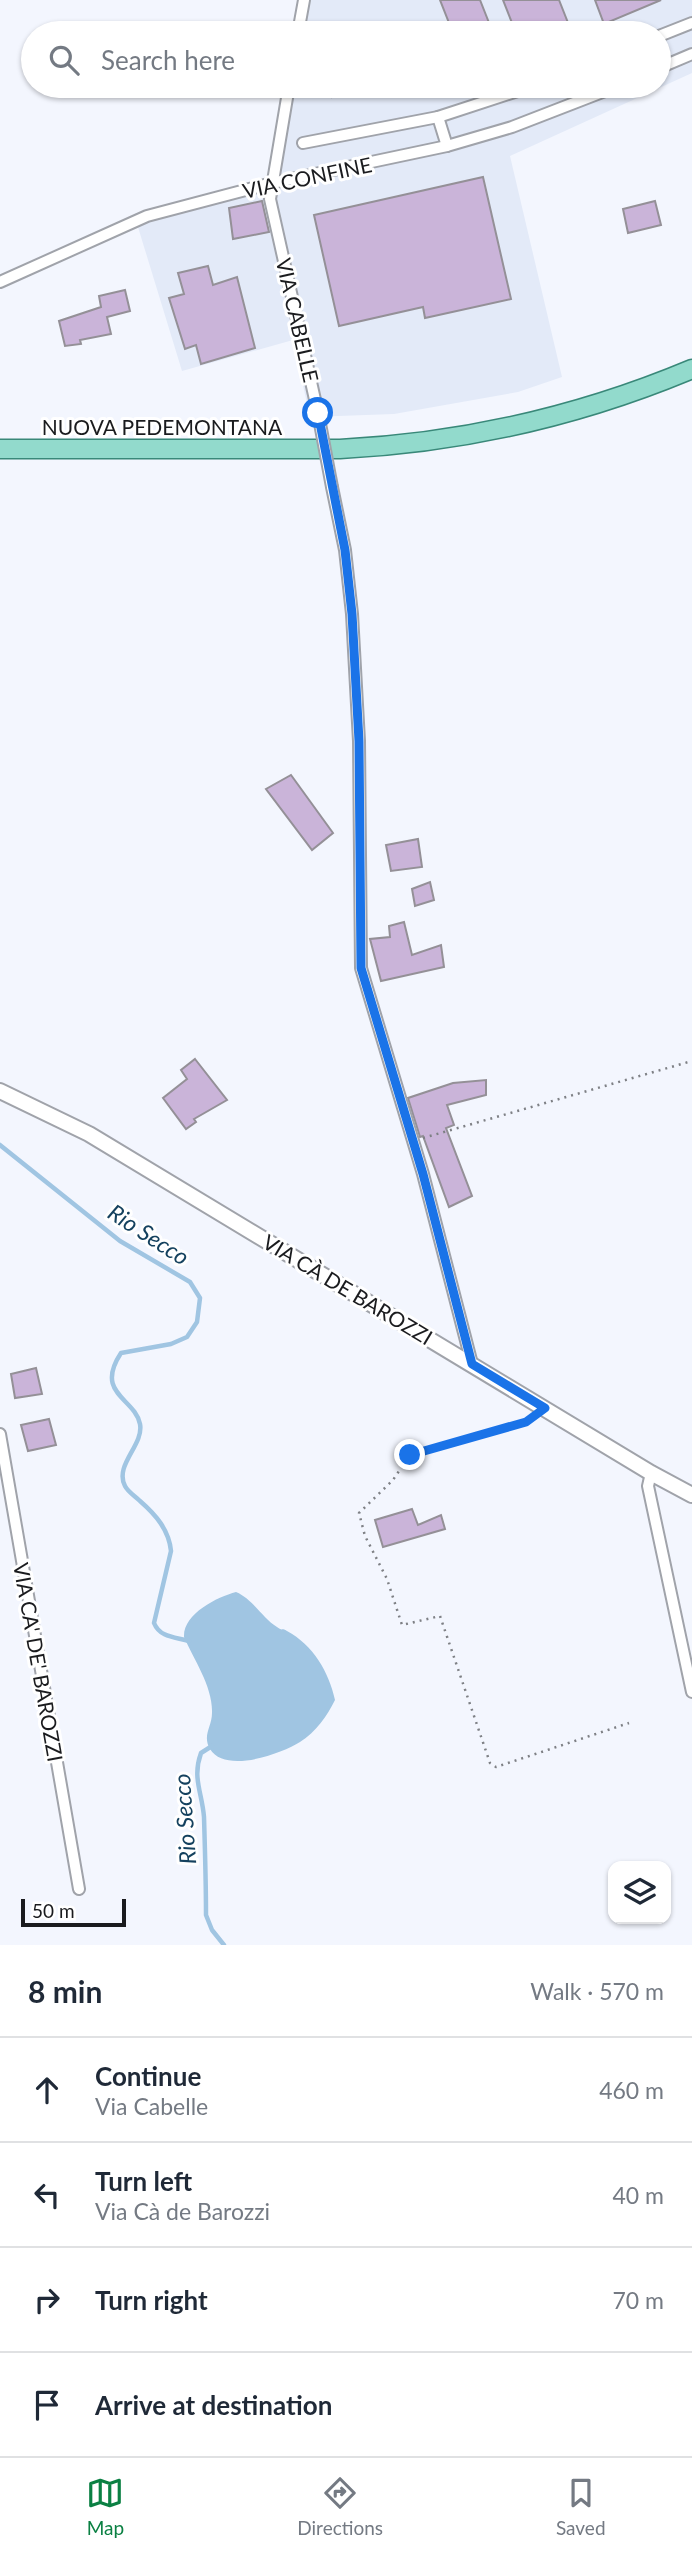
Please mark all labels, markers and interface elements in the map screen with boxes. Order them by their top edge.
search box [21,21,671,98]
icon: search [45,41,83,79]
text: Search here [101,44,235,76]
street label: VIA CONFINE [240,151,374,203]
street label: VIA CABELLE [272,255,324,385]
route start [302,397,333,428]
street label: NUOVA PEDEMONTANA [42,414,283,439]
water label: Rio Secco [103,1198,195,1270]
street label: VIA CÀ DE BAROZZI [259,1228,437,1350]
route end [394,1439,425,1470]
street label: VIA CA' DE' BAROZZI [9,1561,69,1763]
water label: Rio Secco [167,1773,201,1865]
map controls [608,1861,671,1924]
button: layers [608,1861,671,1924]
scale bar [21,1896,126,1928]
text: 50 m [32,1899,75,1922]
text: 8 min [28,1973,102,2009]
text: Walk · 570 m [530,1977,664,2005]
text: Continue [95,2060,201,2092]
icon: ahead [28,2071,66,2109]
text: 460 m [599,2076,664,2104]
text: Via Cabelle [95,2092,208,2120]
text: Turn left [95,2165,192,2197]
icon: left [28,2176,66,2214]
text: 40 m [613,2181,664,2209]
text: Via Cà de Barozzi [95,2197,270,2225]
icon: right [28,2281,66,2319]
text: Turn right [95,2284,208,2316]
text: 70 m [613,2286,664,2314]
icon: arrive [28,2386,66,2424]
text: Arrive at destination [95,2389,332,2421]
tab: Map [86,2474,124,2539]
tab: Directions [297,2474,383,2539]
tab: Saved [556,2474,606,2539]

